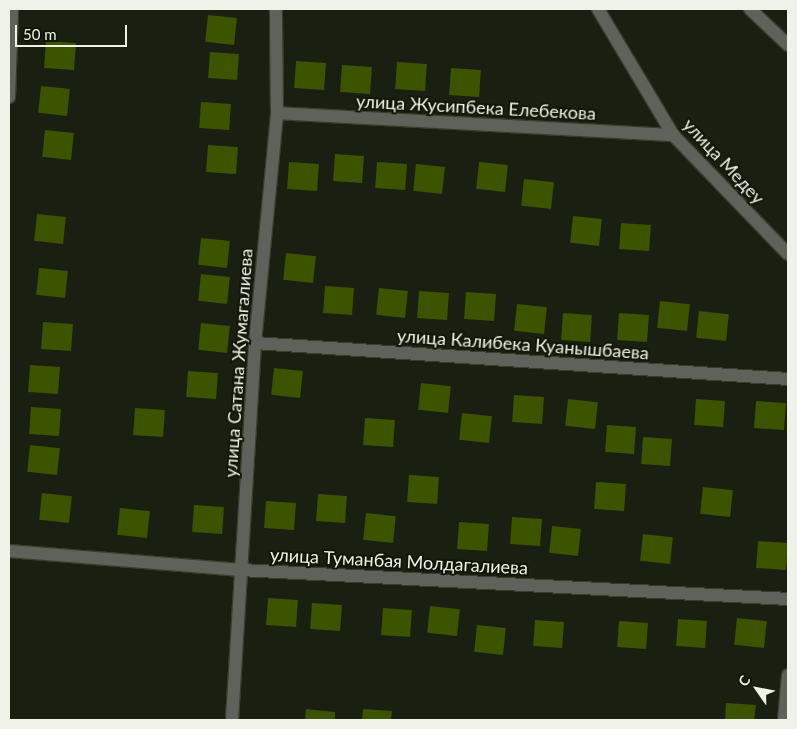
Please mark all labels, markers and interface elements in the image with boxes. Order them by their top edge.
scale bar [18,15,130,47]
text: 50 m [23,25,57,43]
street label: улица Жусипбека Елебекова [356,90,596,124]
street label: улица Медеу [679,114,769,208]
street label: улица Сатана Жумагалиева [219,248,257,478]
street label: улица Калибека Куанышбаева [396,324,650,364]
street label: улица Туманбая Молдагалиева [269,543,529,579]
north arrow [732,664,782,714]
text: С [734,672,754,689]

